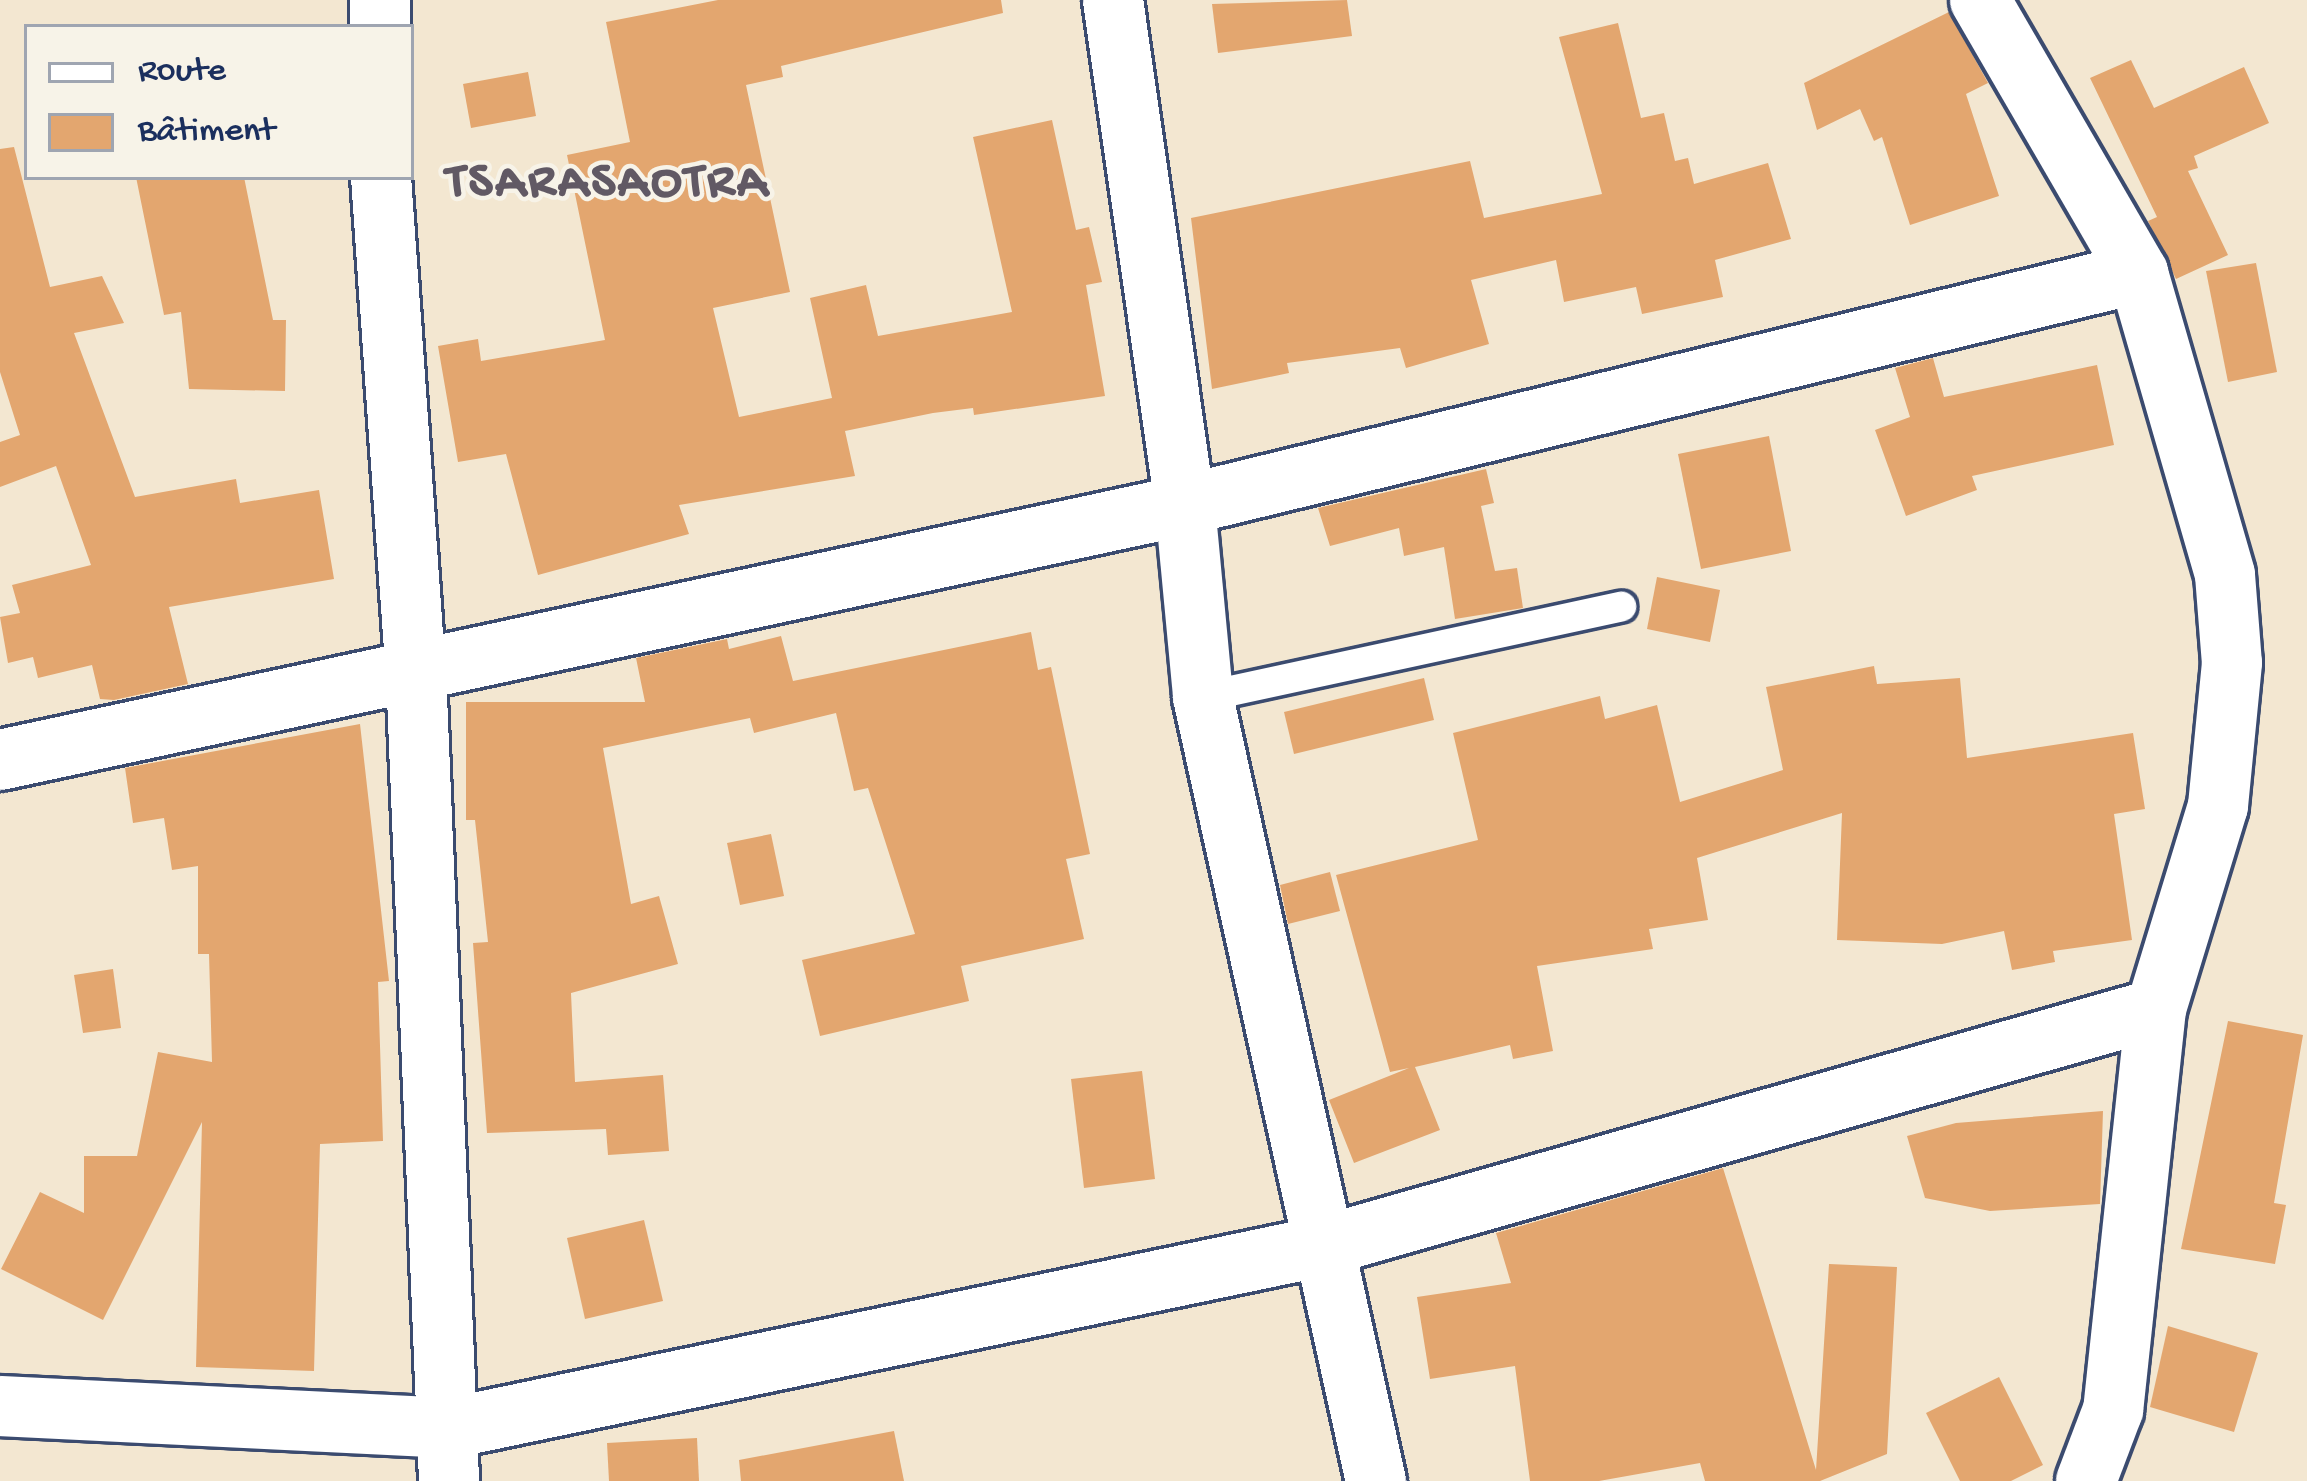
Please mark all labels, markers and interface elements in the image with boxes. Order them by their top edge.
legend [24,24,414,180]
text: Route [138,51,226,94]
text: Bâtiment [138,111,275,154]
district label: TSARASAOTRA [446,154,770,216]

